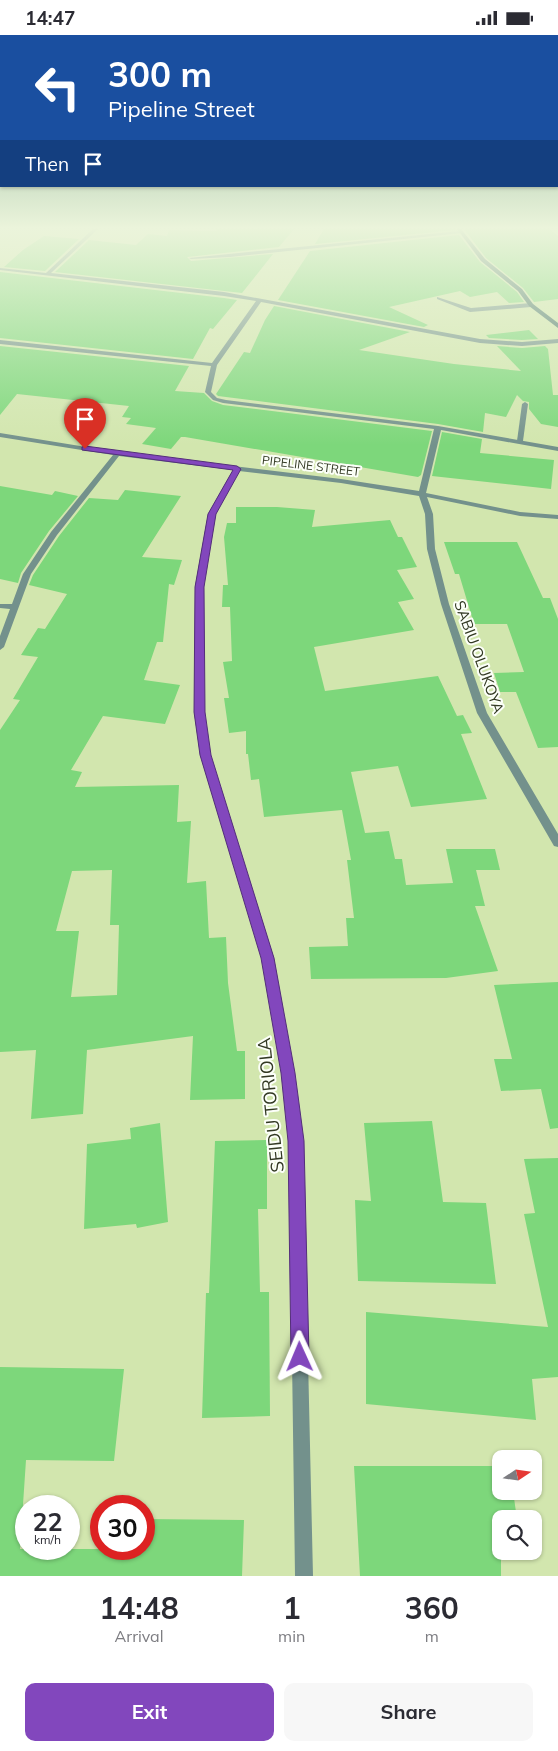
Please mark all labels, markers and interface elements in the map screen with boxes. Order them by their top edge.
text: 14:47 [25,6,75,30]
text: 300 m [108,52,212,96]
icon: left [25,55,90,120]
text: Pipeline Street [108,95,255,123]
icon: arrive [79,150,107,178]
text: Then [25,152,69,176]
pin [64,398,106,449]
icon: arrive [71,405,99,433]
street label: PIPELINE STREET [261,452,362,479]
street label: SABIU OLUKOYA [450,598,509,716]
street label: SEIDU TORIOLA [252,1037,289,1174]
position arrow [273,1330,325,1382]
north arrow [492,1450,542,1500]
map controls [492,1450,542,1560]
speed limit sign: 30 [90,1495,155,1560]
text: 22 [32,1506,63,1537]
button: search [492,1510,542,1560]
text: km/h [34,1532,61,1547]
text: 14:48 [99,1589,179,1627]
text: 1 [283,1589,301,1627]
text: 360 [405,1589,459,1627]
text: Arrival [115,1626,164,1646]
text: min [278,1626,305,1646]
text: m [425,1626,439,1646]
button: Exit [25,1683,274,1741]
button: Share [284,1683,533,1741]

